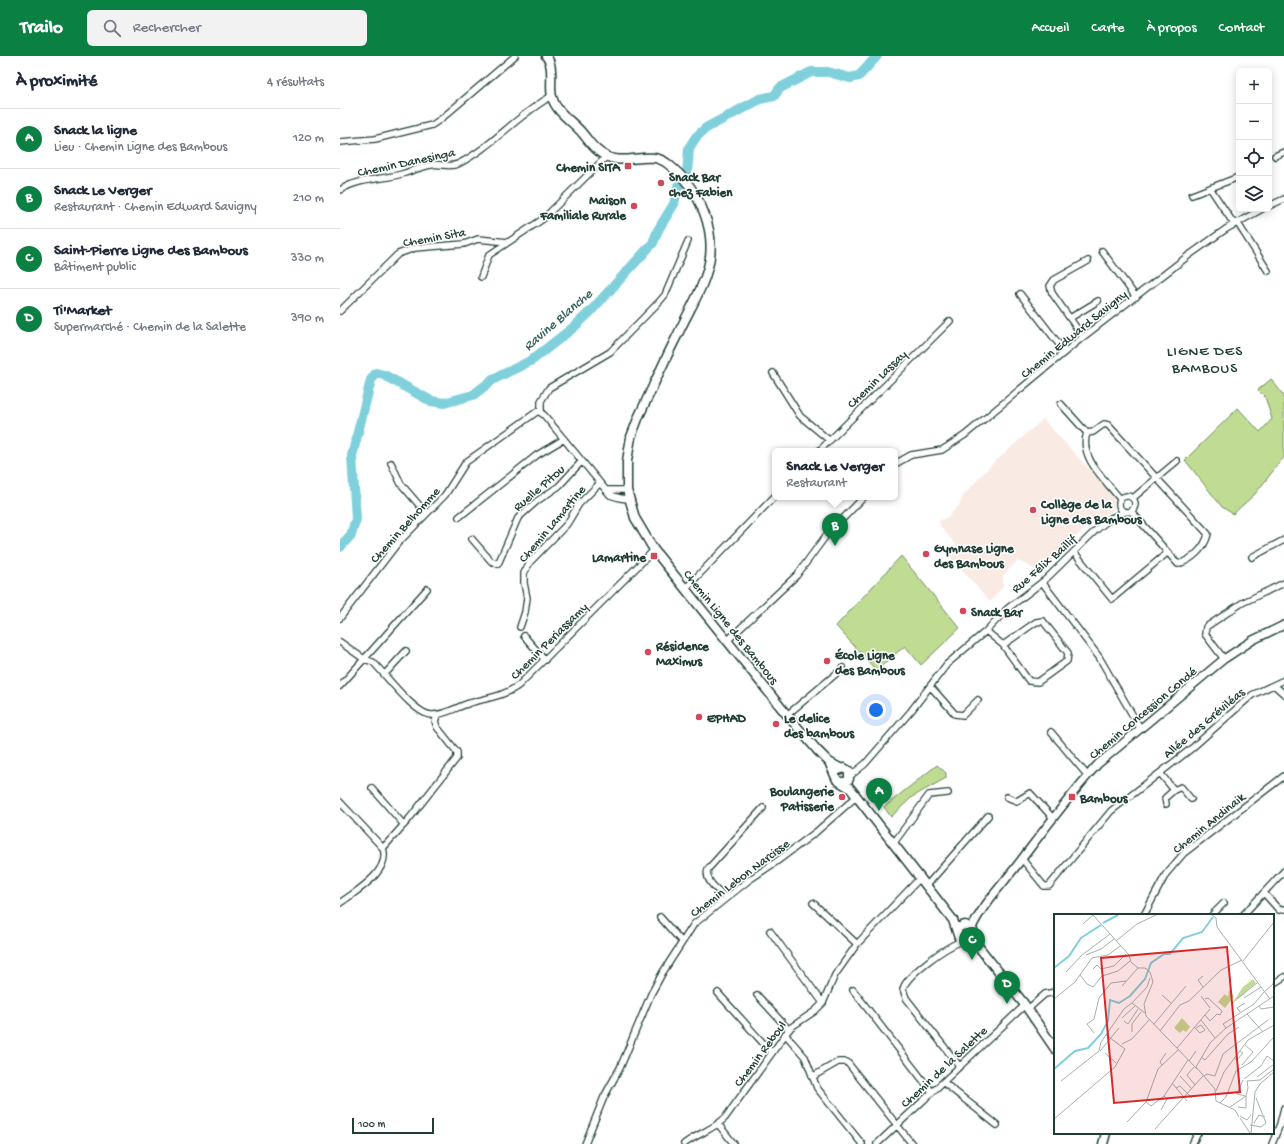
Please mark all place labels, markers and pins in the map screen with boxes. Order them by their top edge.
place label: Chemin SITA [555,161,621,176]
marker: Chemin SITA [623,161,633,171]
place label: Snack Bar chez Fabien [669,171,733,201]
marker: Snack Bar chez Fabien [656,178,666,188]
place label: Maison Familiale Rurale [539,194,627,224]
marker: Maison Familiale Rurale [629,201,639,211]
place label: Collège de la Ligne des Bambous [1040,498,1143,528]
marker: Collège de la Ligne des Bambous [1028,505,1038,515]
pin: B [822,513,848,546]
place label: Gymnase Ligne des Bambous [934,542,1015,572]
marker: Gymnase Ligne des Bambous [921,549,931,559]
place label: Lamartine [592,551,647,566]
marker: Lamartine [649,551,659,561]
marker: Snack Bar [958,606,968,616]
place label: Snack Bar [971,606,1024,621]
place label: Résidence Maximus [655,640,710,670]
marker: Résidence Maximus [643,647,653,657]
place label: École Ligne des Bambous [835,648,906,679]
marker: École Ligne des Bambous [822,656,832,666]
marker: EPHAD [694,712,704,722]
place label: EPHAD [707,712,746,727]
place label: Le delice des bambous [784,712,855,742]
marker: Le delice des bambous [771,719,781,729]
pin: A [866,778,892,811]
place label: Boulangerie Patisserie [769,785,835,815]
marker: Boulangerie Patisserie [837,792,847,802]
marker: Bambous [1067,792,1077,802]
place label: Bambous [1079,792,1129,807]
pin: C [959,927,985,960]
pin: D [994,971,1020,1004]

